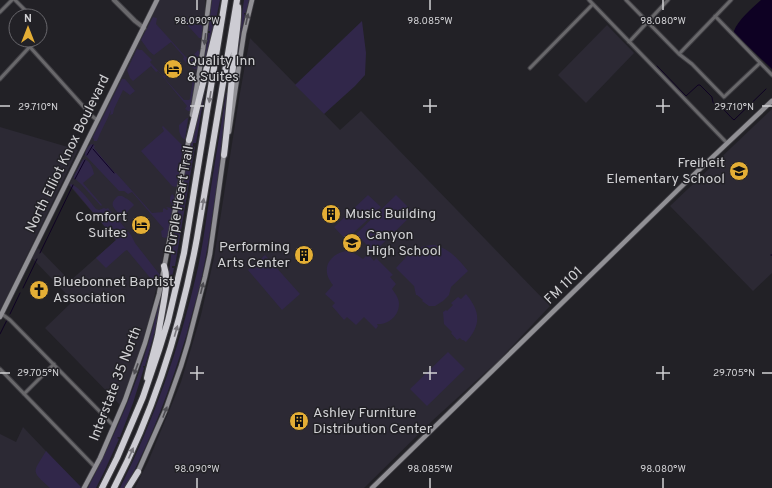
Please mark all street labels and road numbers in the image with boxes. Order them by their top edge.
street label: North Elliot Knox Boulevard [22,72,114,236]
street label: Purple Heart Trail [162,145,198,255]
street label: FM 1101 [541,264,587,308]
street label: Interstate 35 North [86,324,146,444]

